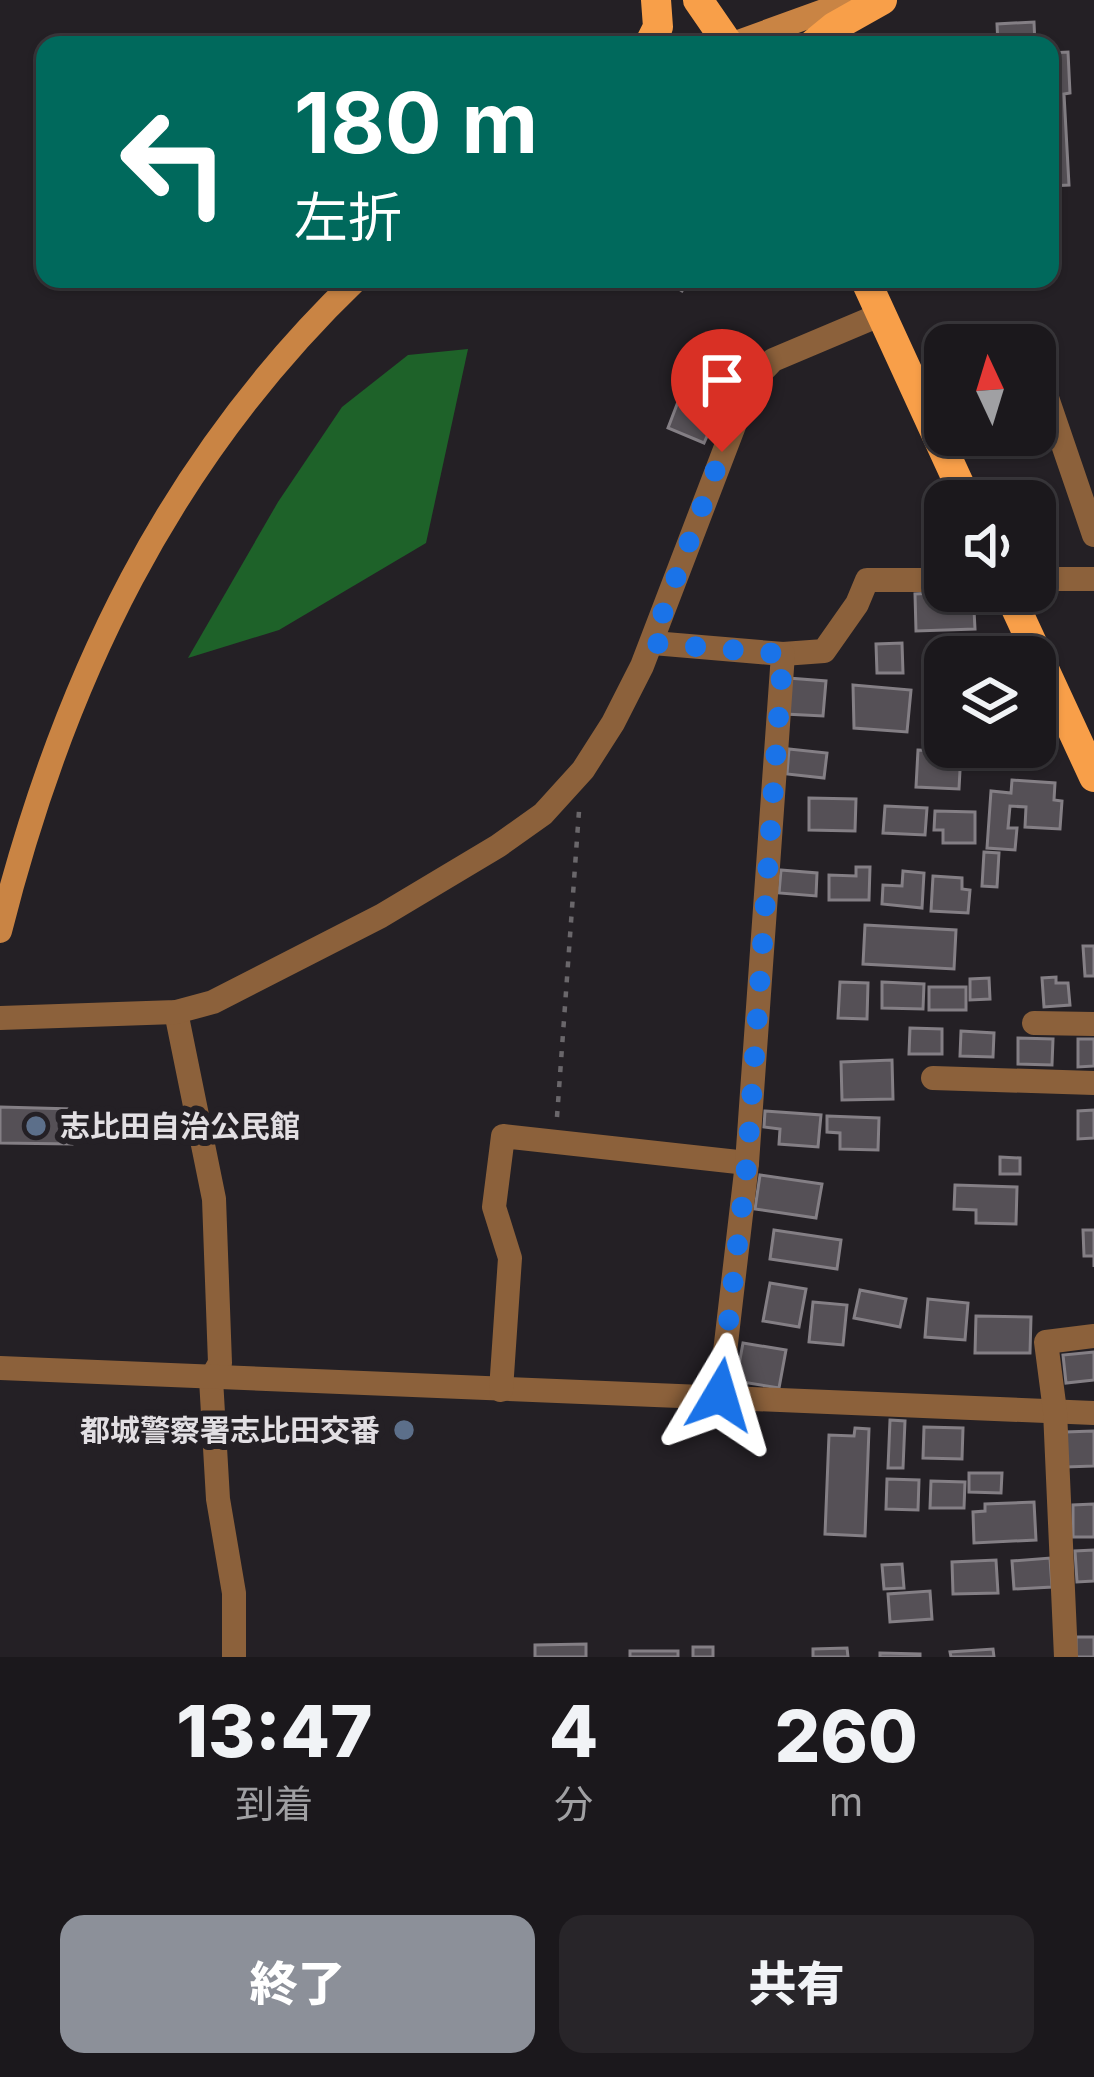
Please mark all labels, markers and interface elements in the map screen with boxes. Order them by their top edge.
text: 180 m [294,72,538,173]
icon: left [96,84,252,240]
text: 左折 [294,185,402,250]
north arrow [924,324,1056,456]
map controls [924,324,1056,768]
pin [671,329,773,452]
icon: arrive [689,347,755,413]
button: sound [924,480,1056,612]
button: layers [924,636,1056,768]
place label: 志比田自治公民館 [60,1108,300,1144]
marker: 志比田自治公民館 [23,1113,49,1139]
position arrow [657,1332,783,1458]
place label: 都城警察署志比田交番 [80,1412,380,1448]
marker: 都城警察署志比田交番 [391,1417,417,1443]
text: 13:47 [176,1687,373,1774]
text: 4 [549,1687,598,1774]
text: 260 [774,1692,918,1779]
text: m [829,1778,863,1825]
text: 到着 [235,1780,313,1827]
text: 分 [554,1780,593,1827]
button: 終了 [60,1915,535,2053]
button: 共有 [559,1915,1034,2053]

